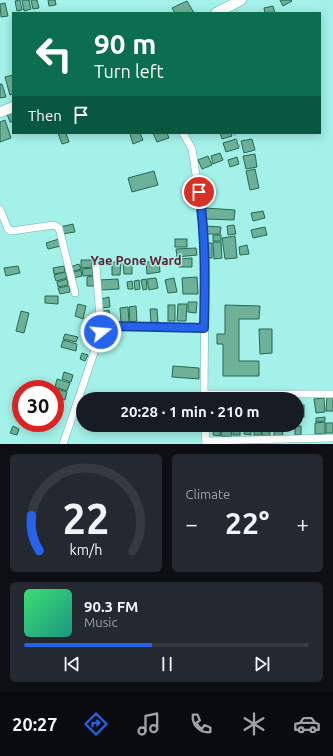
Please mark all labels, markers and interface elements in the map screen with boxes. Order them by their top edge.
icon: left [28,28,80,80]
text: 90 m [94,28,156,59]
text: Turn left [94,61,164,81]
icon: arrive [70,104,92,126]
text: Then [28,107,62,124]
pin [182,175,216,209]
icon: arrive [188,181,210,203]
district label: Yae Pone Ward [90,253,182,267]
position arrow [80,311,122,353]
speed limit sign: 30 [12,380,64,432]
text: 20:28 · 1 min · 210 m [121,403,259,420]
text: Climate [186,487,230,501]
text: 22 [62,495,109,542]
text: 22° [225,506,269,540]
text: − [186,511,198,536]
text: + [297,511,309,536]
text: km/h [69,542,102,558]
text: 90.3 FM [84,598,138,615]
text: Music [84,615,118,629]
icon: previous [61,653,83,675]
icon: pause [156,653,178,675]
icon: next [251,653,273,675]
icon: directions [82,710,110,738]
icon: music [135,710,163,738]
icon: phone [187,710,215,738]
icon: climate [240,710,268,738]
icon: car [293,710,321,738]
text: 20:27 [12,714,57,734]

